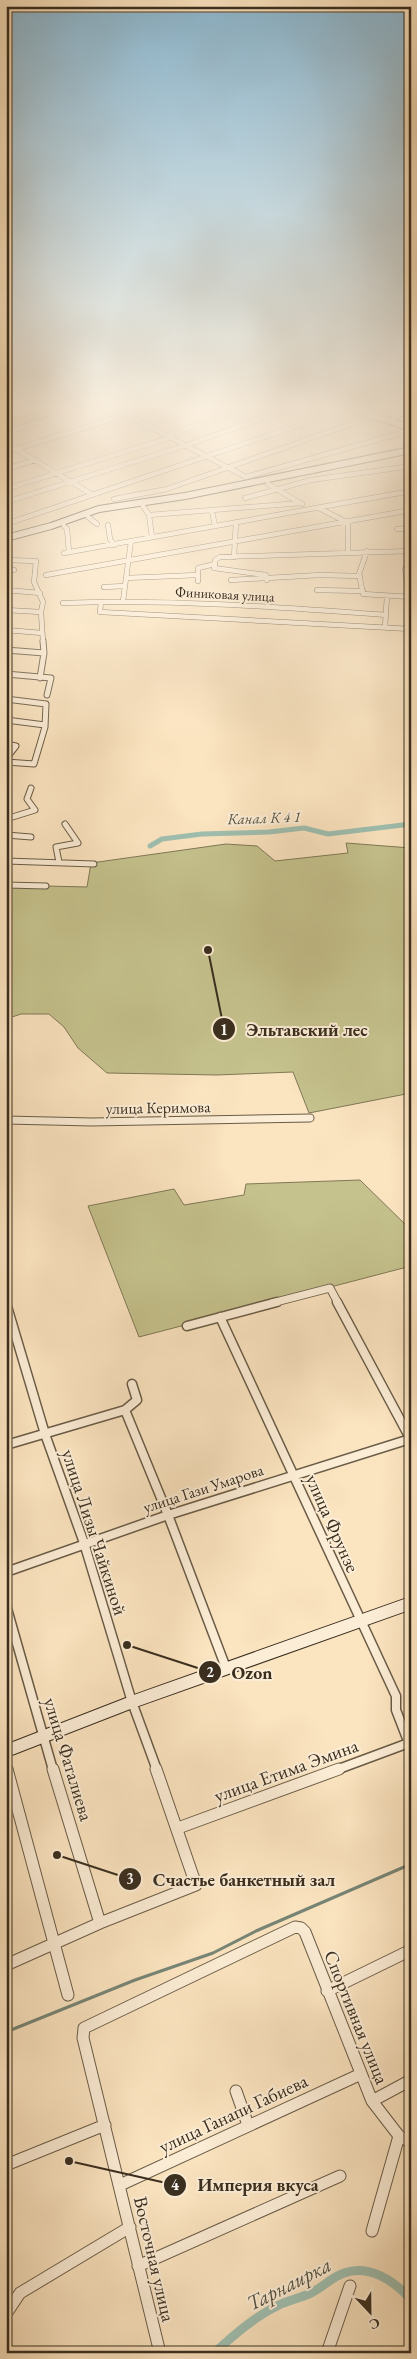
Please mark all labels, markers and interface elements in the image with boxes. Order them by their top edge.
street label: Финиковая улица [175,582,276,606]
water label: Канал К 4 1 [226,807,301,828]
callout: Эльтавский лес [211,1013,378,1046]
text: Эльтавский лес [246,1018,368,1041]
text: 1 [220,1020,228,1039]
street label: улица Керимова [105,1096,211,1119]
street label: улица Лизы Чайкиной [56,1446,133,1618]
street label: улица Гази Умарова [140,1459,267,1518]
street label: улица Фрунзе [300,1470,365,1576]
callout: Ozon [197,1656,283,1689]
text: Ozon [232,1661,272,1684]
text: 2 [206,1662,214,1681]
street label: улица Фаталиева [38,1694,99,1824]
street label: улица Етима Эмина [211,1733,362,1808]
callout: Счастье банкетный зал [118,1863,345,1896]
text: Счастье банкетный зал [153,1868,335,1891]
text: 3 [126,1869,134,1888]
street label: Спортивная улица [318,1947,395,2088]
street label: улица Ганапи Габиева [155,2068,312,2159]
callout: Империя вкуса [162,2168,329,2201]
text: Империя вкуса [197,2173,319,2196]
text: 4 [171,2175,180,2194]
street label: Восточная улица [128,2194,181,2325]
water label: Тарнаирка [242,2251,336,2316]
north arrow [344,2286,394,2336]
text: С [367,2314,383,2334]

